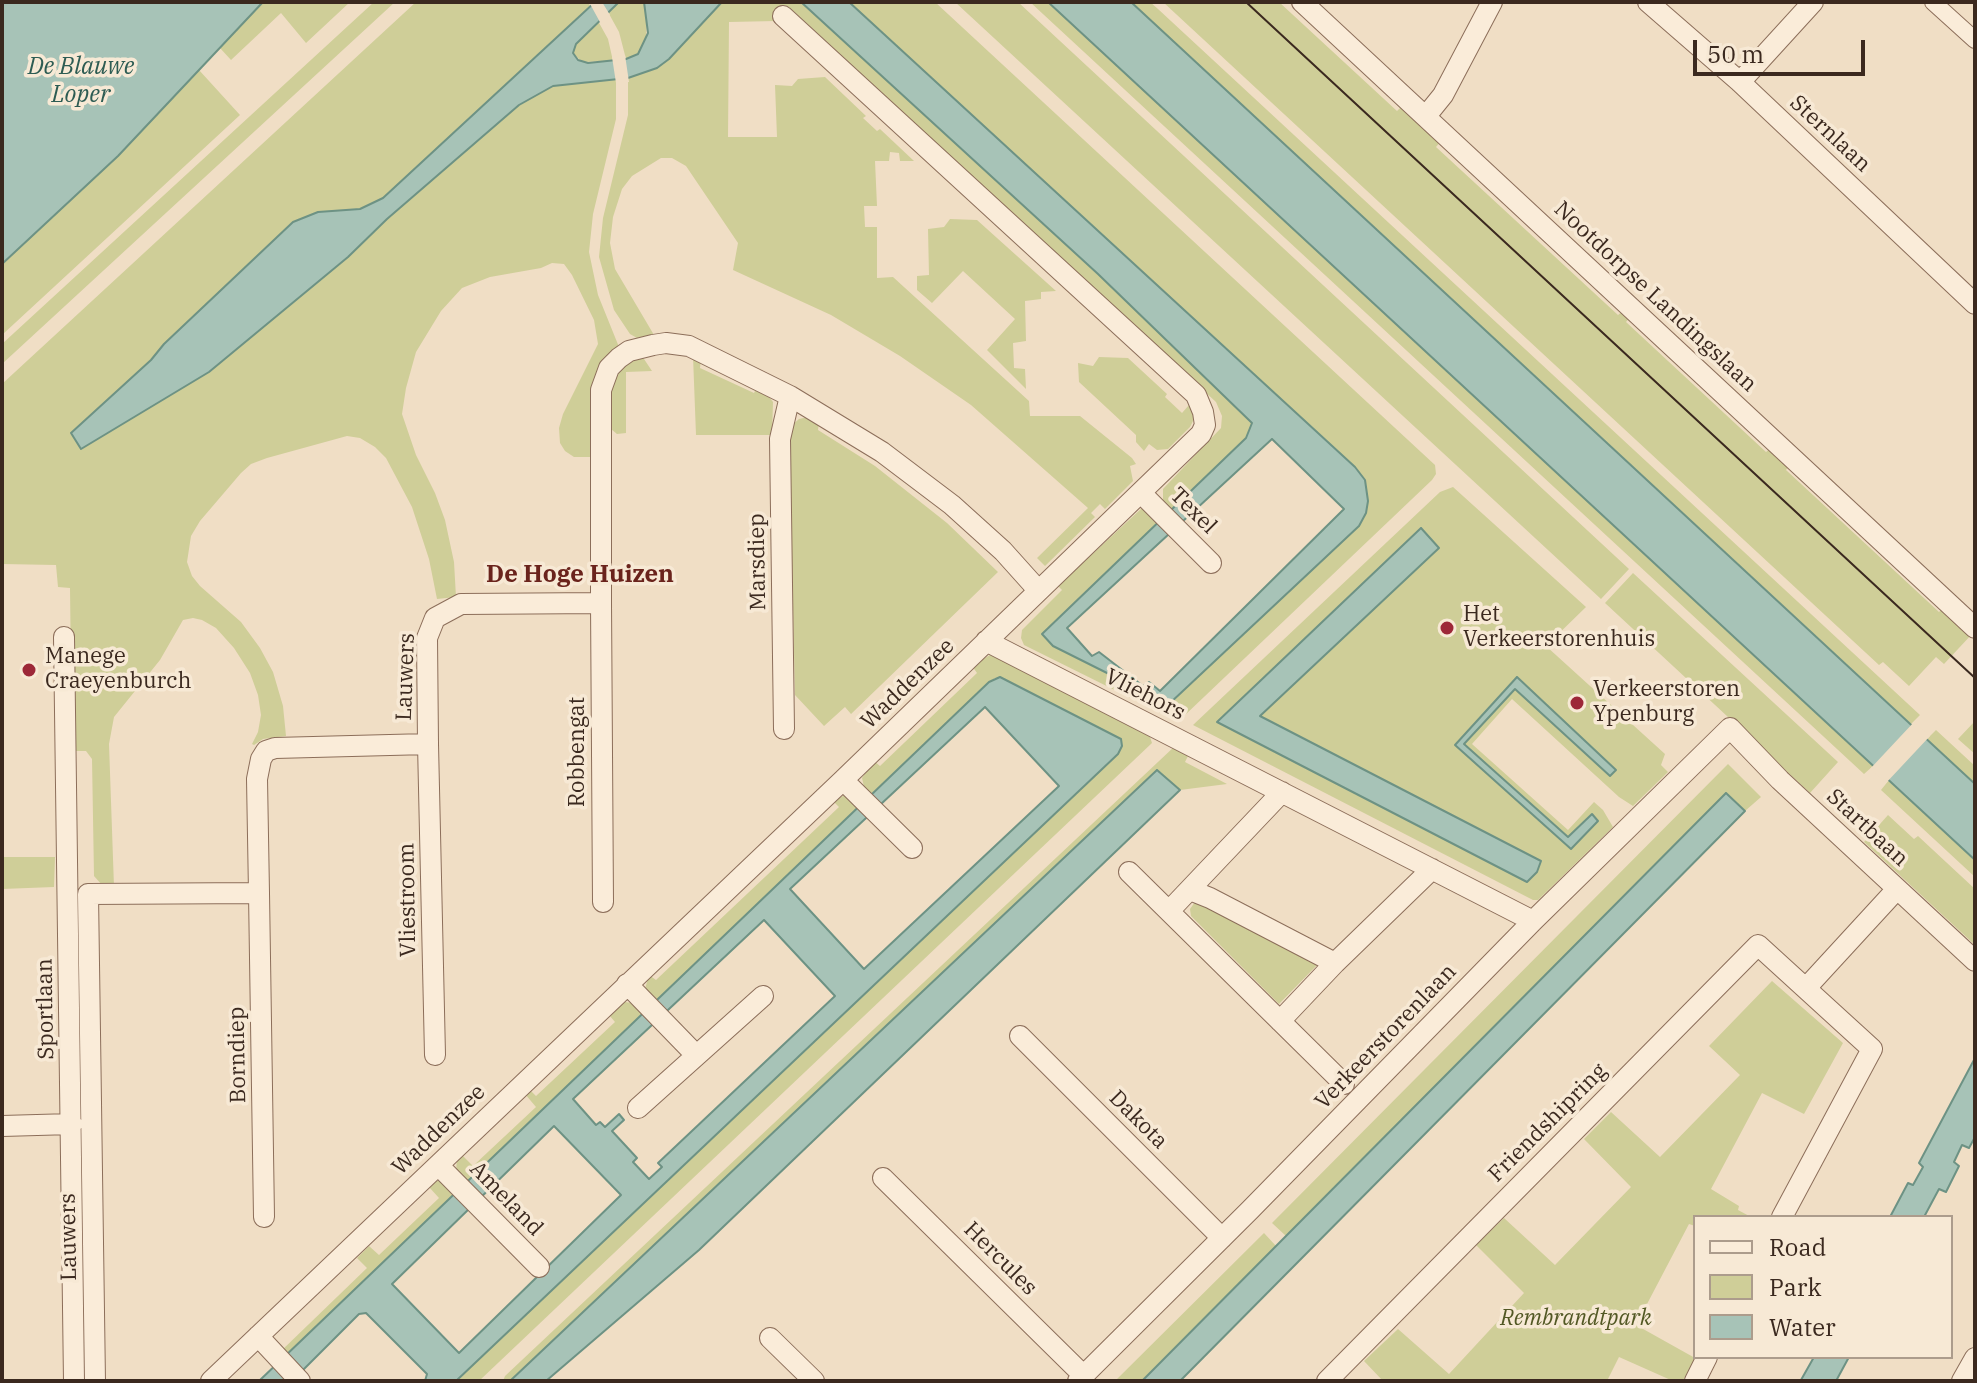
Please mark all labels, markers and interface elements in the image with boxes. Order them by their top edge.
scale bar [1697,24,1869,74]
text: 50 m [1707,38,1764,70]
water label: De Blauwe Loper [28,53,134,109]
street label: Sternlaan [1784,90,1876,178]
street label: Nootdorpse Landingslaan [1548,196,1762,398]
street label: Texel [1164,482,1222,540]
street label: Marsdiep [744,513,772,611]
district label: De Hoge Huizen [486,561,674,589]
place label: Het Verkeerstorenhuis [1463,602,1655,654]
marker: Het Verkeerstorenhuis [1438,619,1456,637]
street label: Lauwers [391,633,421,721]
street label: Waddenzee [856,633,960,735]
place label: Manege Craeyenburch [45,644,191,696]
marker: Manege Craeyenburch [20,661,38,679]
street label: Vliehors [1100,664,1190,726]
place label: Verkeerstoren Ypenburg [1593,677,1740,728]
marker: Verkeerstoren Ypenburg [1568,694,1586,712]
street label: Robbengat [565,697,591,807]
street label: Startbaan [1821,784,1913,872]
street label: Vliestroom [394,843,422,957]
street label: Sportlaan [32,958,60,1060]
street label: Verkeerstorenlaan [1310,959,1462,1115]
street label: Borndiep [224,1007,252,1103]
street label: Friendshipring [1483,1058,1613,1188]
street label: Waddenzee [387,1079,491,1181]
street label: Dakota [1103,1085,1173,1155]
street label: Ameland [464,1156,548,1242]
street label: Lauwers [55,1193,83,1281]
legend [1693,1215,1953,1359]
street label: Hercules [958,1217,1042,1301]
text: Road [1769,1231,1826,1263]
text: Park [1769,1271,1821,1303]
park label: Rembrandtpark [1500,1306,1652,1332]
text: Water [1769,1311,1836,1343]

